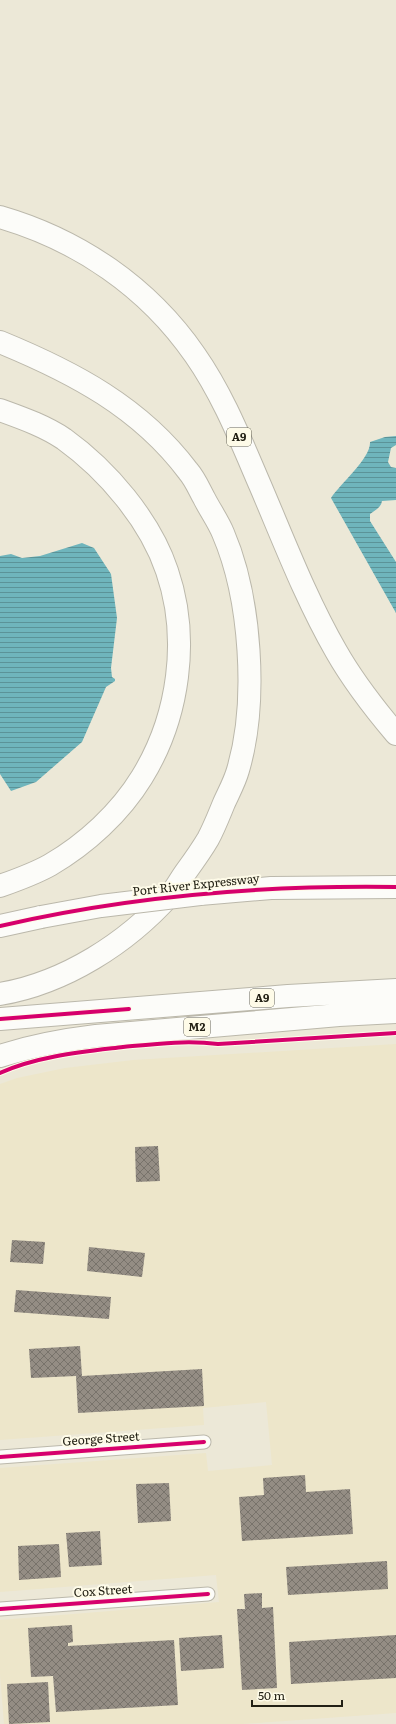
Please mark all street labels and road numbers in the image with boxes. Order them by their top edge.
road number: A9 [227,428,251,446]
street label: Port River Expressway [132,868,260,900]
road number: A9 [250,989,274,1007]
road number: M2 [184,1018,210,1036]
street label: George Street [62,1426,140,1450]
street label: Cox Street [73,1579,133,1601]

